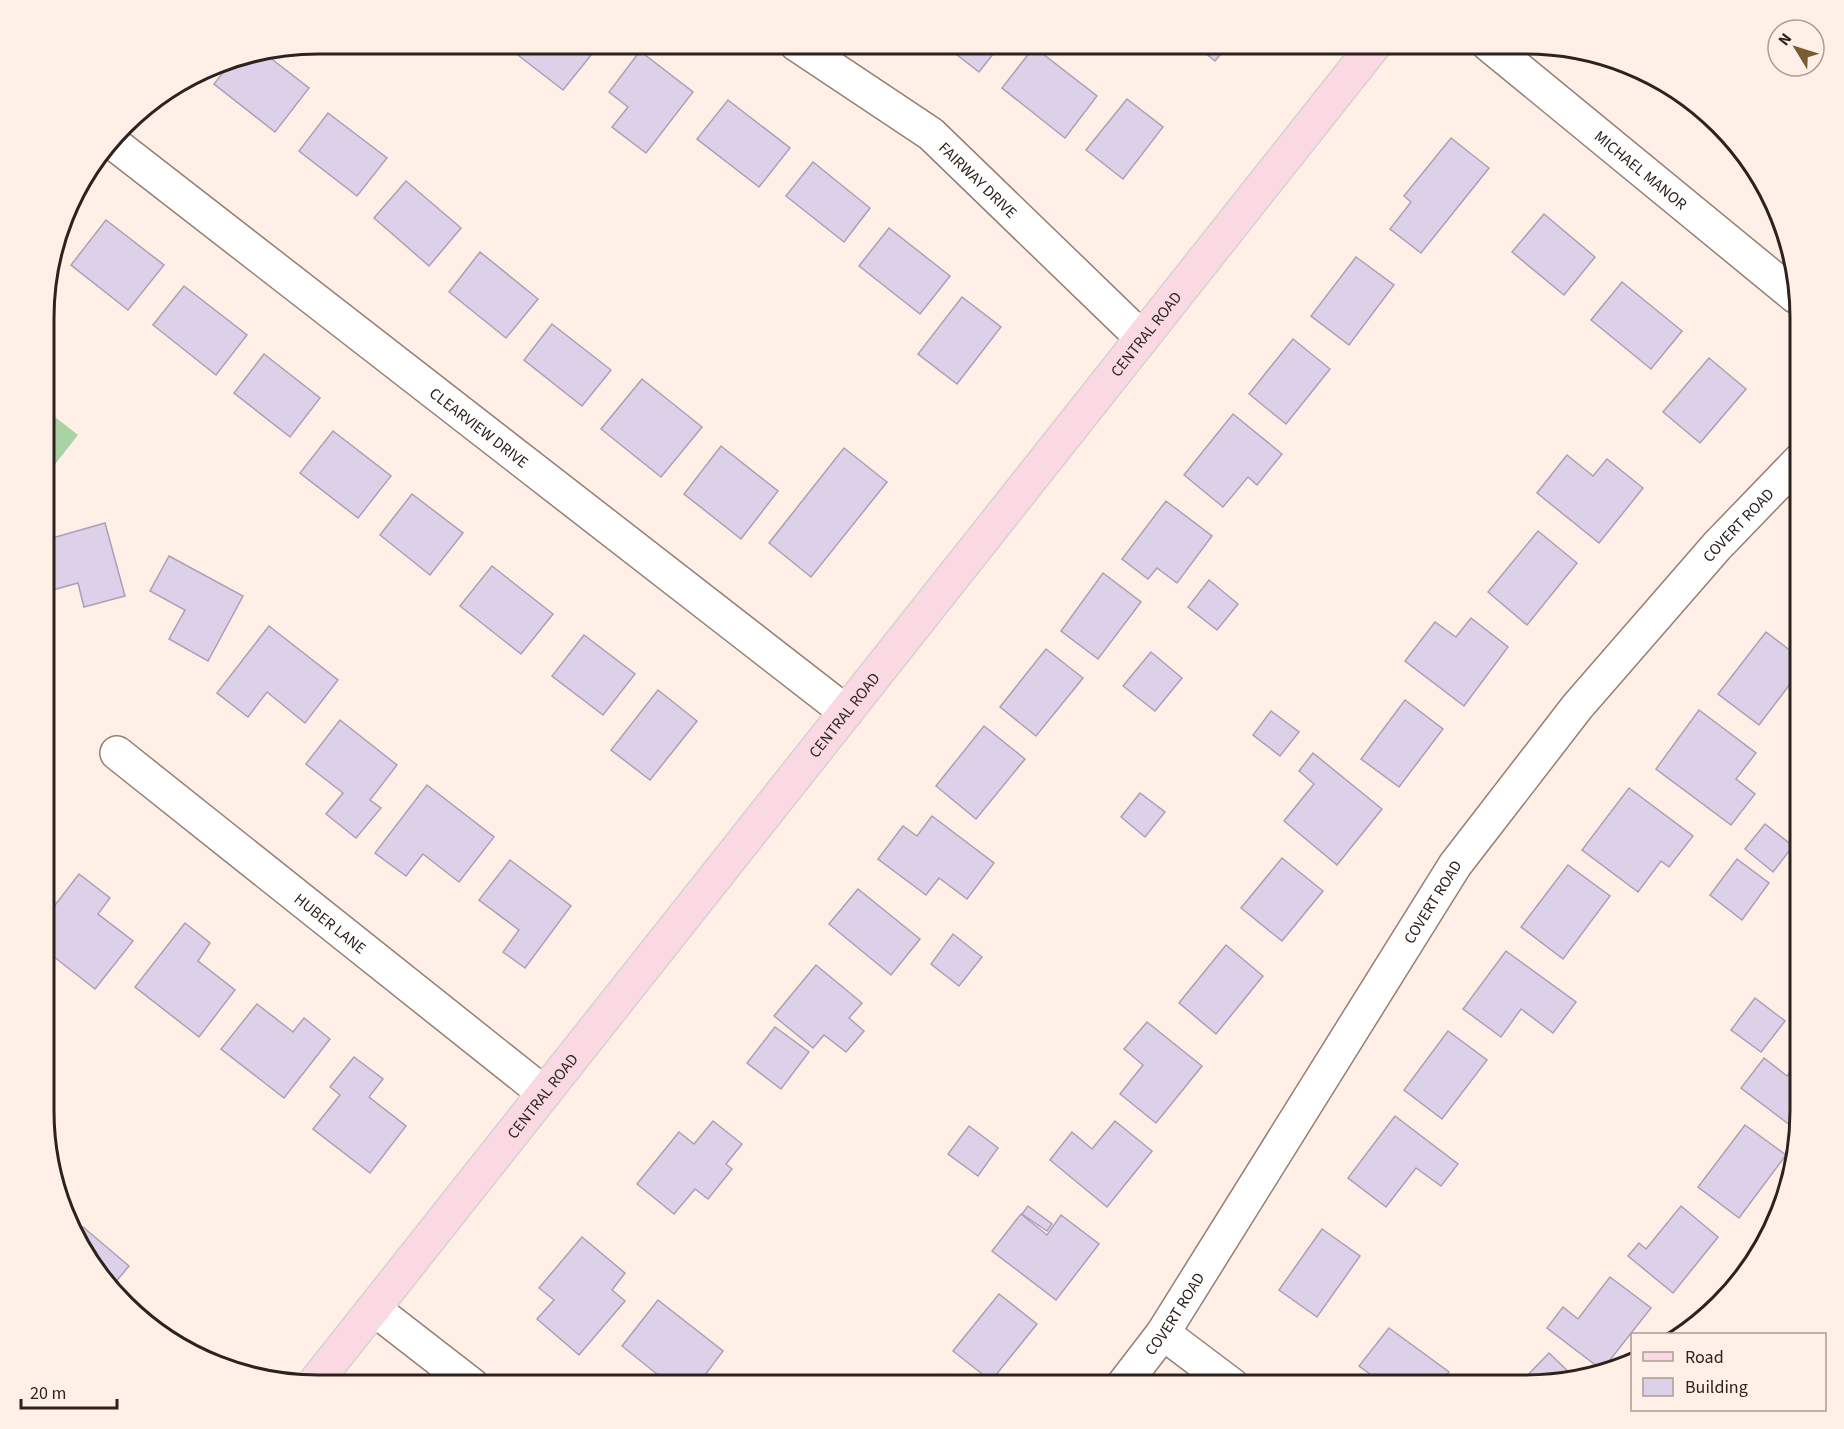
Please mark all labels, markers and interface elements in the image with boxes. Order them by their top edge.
north arrow [1766,18,1826,78]
text: N [1773,28,1797,50]
street label: MICHAEL MANOR [1589,126,1691,215]
street label: FAIRWAY DRIVE [934,137,1022,224]
street label: CENTRAL ROAD [1106,287,1187,382]
street label: CLEARVIEW DRIVE [425,383,533,473]
street label: COVERT ROAD [1698,483,1779,567]
street label: CENTRAL ROAD [804,668,885,763]
street label: COVERT ROAD [1399,856,1467,948]
street label: HUBER LANE [289,888,371,959]
street label: CENTRAL ROAD [502,1049,584,1144]
street label: COVERT ROAD [1140,1268,1210,1360]
legend [1631,1333,1826,1411]
text: Road [1685,1345,1724,1370]
scale bar [21,1372,117,1410]
text: Building [1685,1375,1748,1400]
text: 20 m [30,1381,66,1406]

